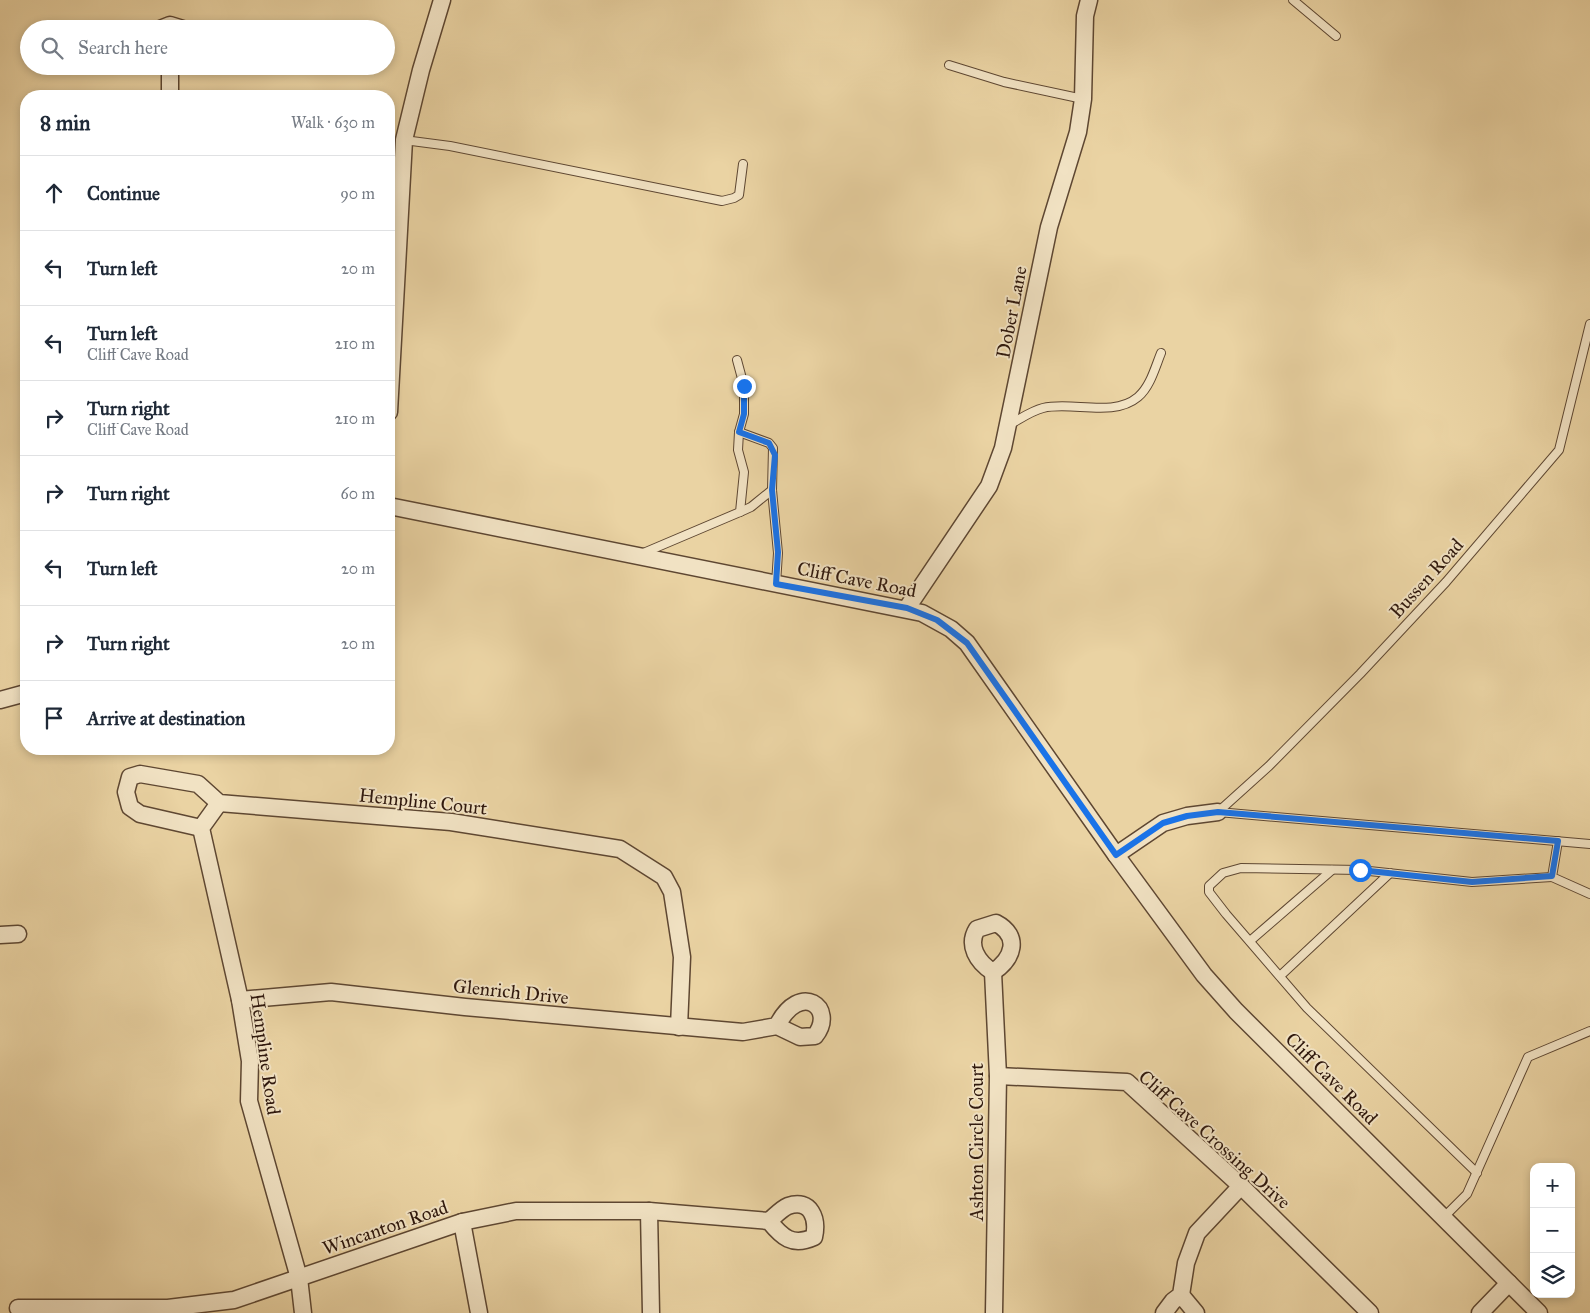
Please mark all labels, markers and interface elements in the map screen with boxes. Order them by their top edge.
search box [20,20,395,75]
icon: search [38,34,66,62]
text: Search here [78,36,168,59]
text: 8 min [40,110,90,136]
text: Walk · 630 m [291,113,375,132]
icon: ahead [40,179,68,207]
text: Continue [87,182,160,205]
text: 90 m [340,184,375,203]
icon: left [40,254,68,282]
text: Turn left [87,257,157,280]
text: 20 m [341,259,375,278]
street label: Dober Lane [991,264,1032,360]
text: Turn left [87,322,157,345]
icon: left [40,329,68,357]
text: 210 m [335,334,375,353]
text: Cliff Cave Road [87,345,189,364]
route end [733,375,756,398]
text: Turn right [87,397,170,420]
icon: right [40,404,68,432]
text: 210 m [335,409,375,428]
text: Cliff Cave Road [87,420,189,439]
icon: right [40,479,68,507]
text: Turn right [87,482,170,505]
text: 60 m [341,484,375,503]
street label: Bussen Road [1385,533,1468,623]
icon: left [40,554,68,582]
text: Turn left [87,557,157,580]
street label: Cliff Cave Road [795,557,919,602]
text: 20 m [341,559,375,578]
icon: right [40,629,68,657]
text: Turn right [87,632,170,655]
text: 20 m [341,634,375,653]
icon: arrive [40,704,68,732]
text: Arrive at destination [87,707,245,730]
street label: Hempline Court [358,783,488,820]
route start [1349,859,1372,882]
street label: Glenrich Drive [452,974,570,1009]
street label: Hempline Road [246,992,285,1117]
street label: Cliff Cave Road [1281,1027,1383,1130]
street label: Ashton Circle Court [965,1063,988,1222]
street label: Cliff Cave Crossing Drive [1133,1065,1295,1214]
map controls [1530,1163,1575,1298]
button: + [1530,1163,1575,1208]
street label: Wincanton Road [319,1195,451,1260]
button: − [1530,1208,1575,1253]
button: layers [1530,1253,1575,1298]

